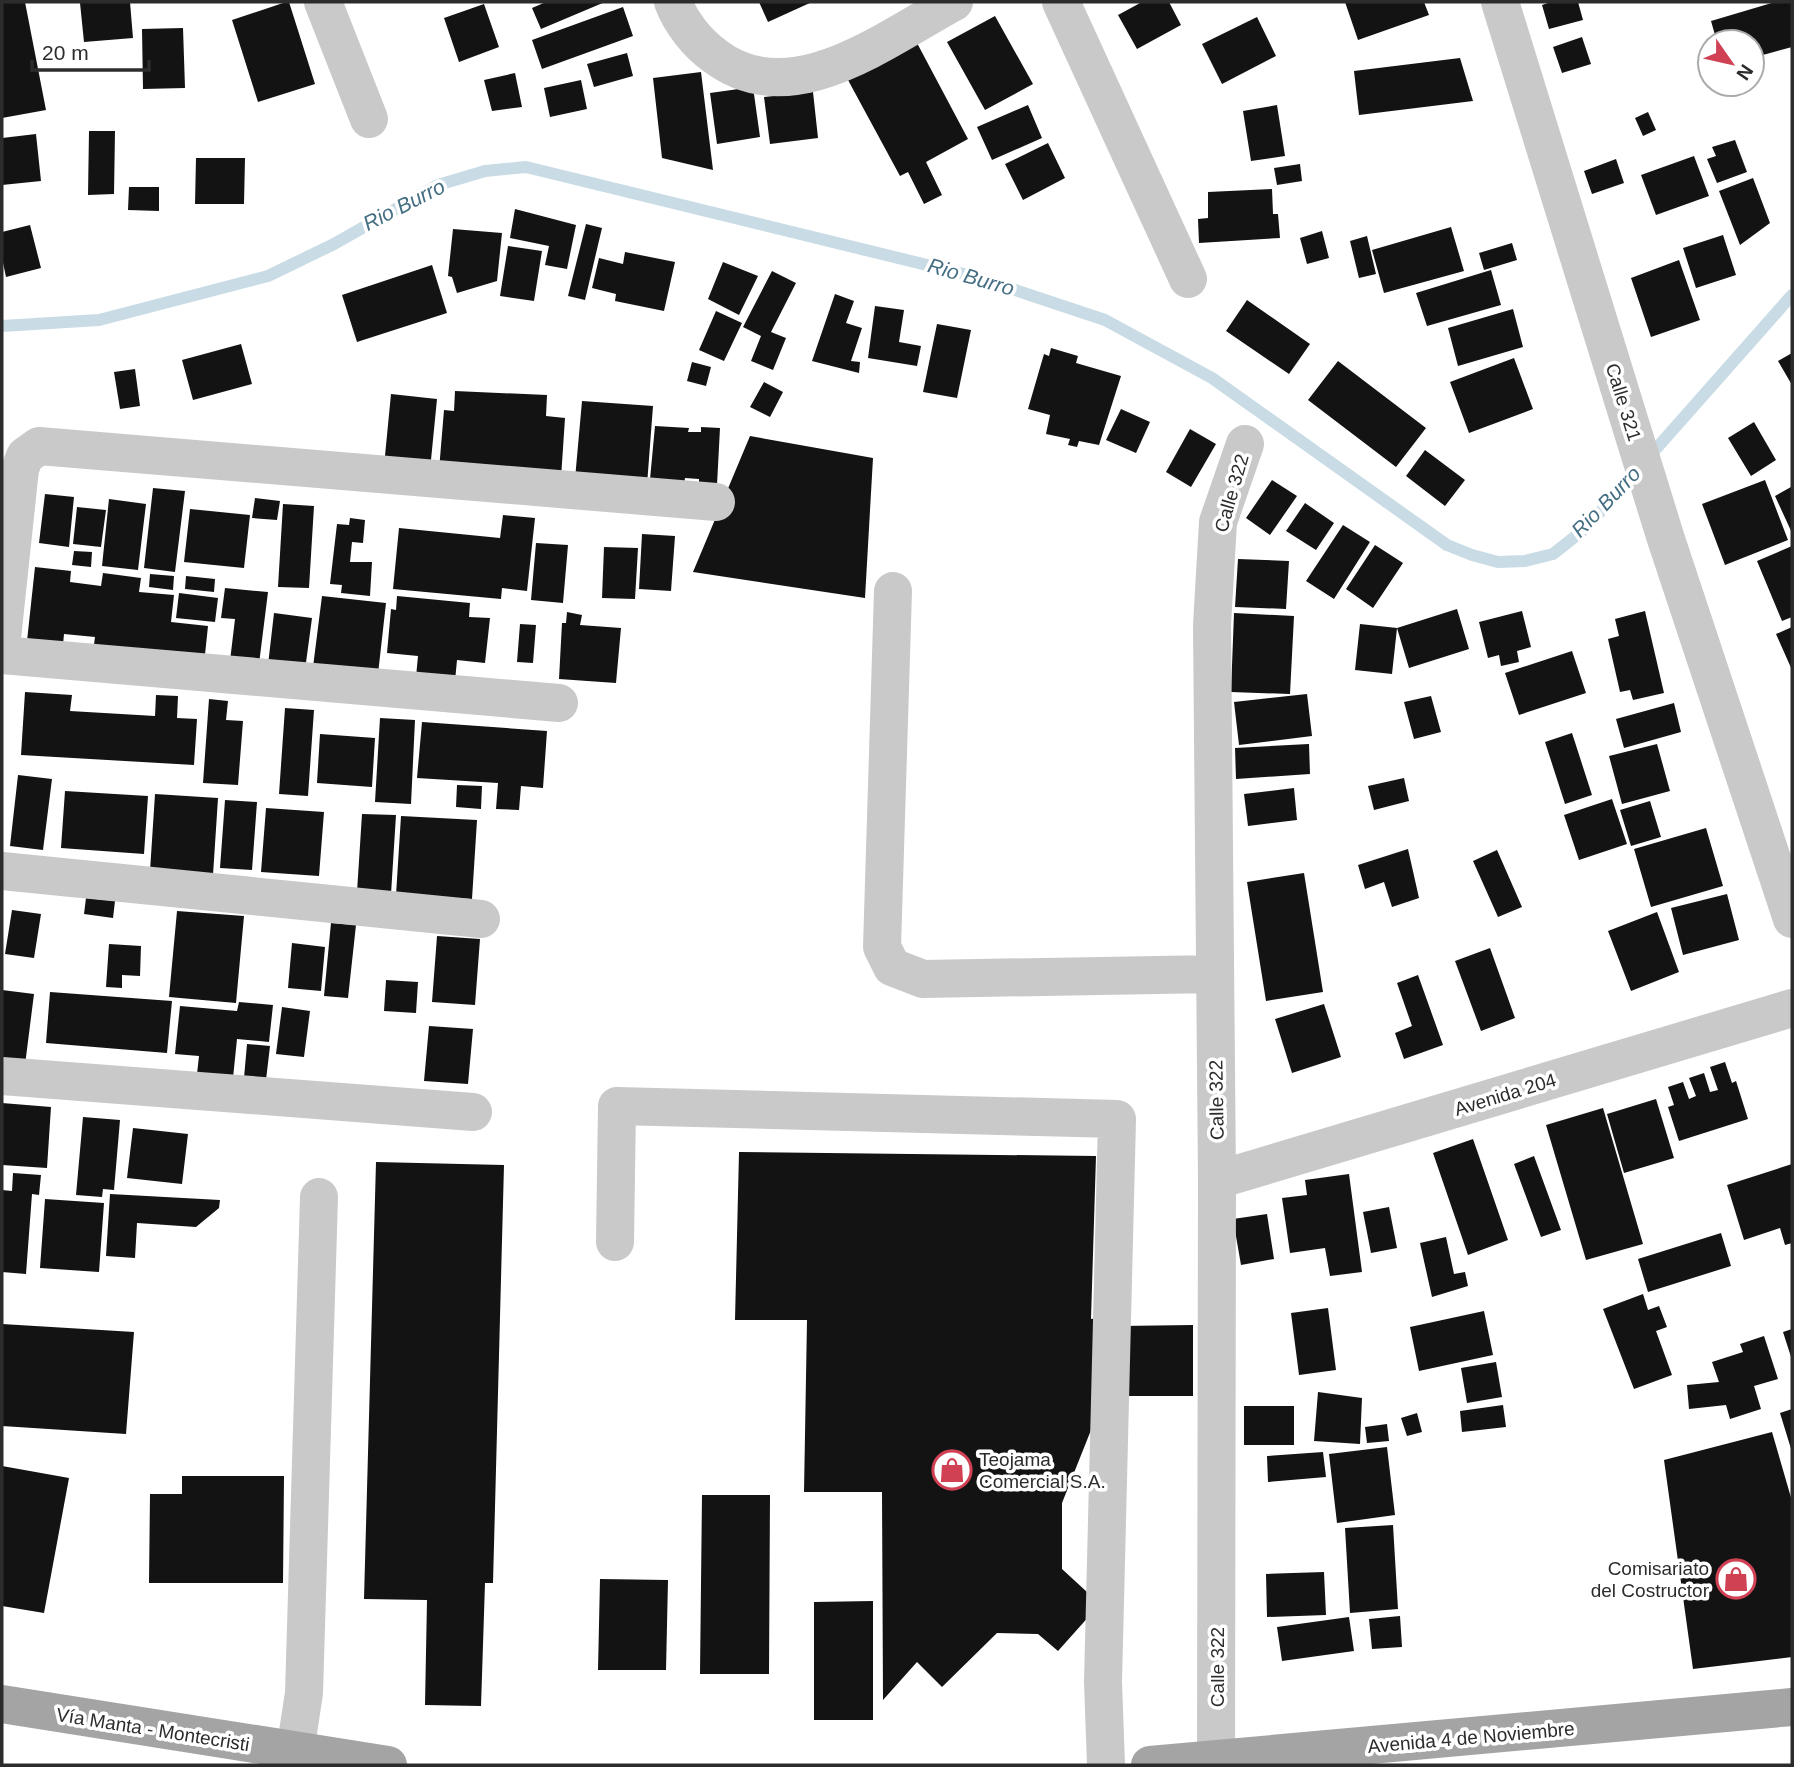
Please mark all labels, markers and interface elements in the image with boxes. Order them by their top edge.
scale bar [32,28,149,72]
north arrow [1696,28,1766,98]
text: 20 m [42,41,89,64]
text: N [1732,61,1757,84]
water label: Rio Burro [359,174,449,235]
water label: Rio Burro [925,253,1017,300]
street label: Calle 321 [1602,361,1645,444]
street label: Calle 322 [1210,452,1253,535]
water label: Rio Burro [1567,462,1645,542]
street label: Calle 322 [1205,1060,1228,1140]
street label: Avenida 204 [1452,1069,1559,1120]
shop icon: Teojama Comercial S.A. [931,1449,973,1491]
place label: Teojama Comercial S.A. [979,1449,1106,1492]
place label: Comisariato del Costructor [1591,1558,1710,1601]
shop icon: Comisariato del Costructor [1715,1558,1757,1600]
street label: Calle 322 [1207,1627,1228,1707]
street label: Vía Manta - Montecristi [55,1704,251,1755]
street label: Avenida 4 de Noviembre [1367,1718,1575,1757]

